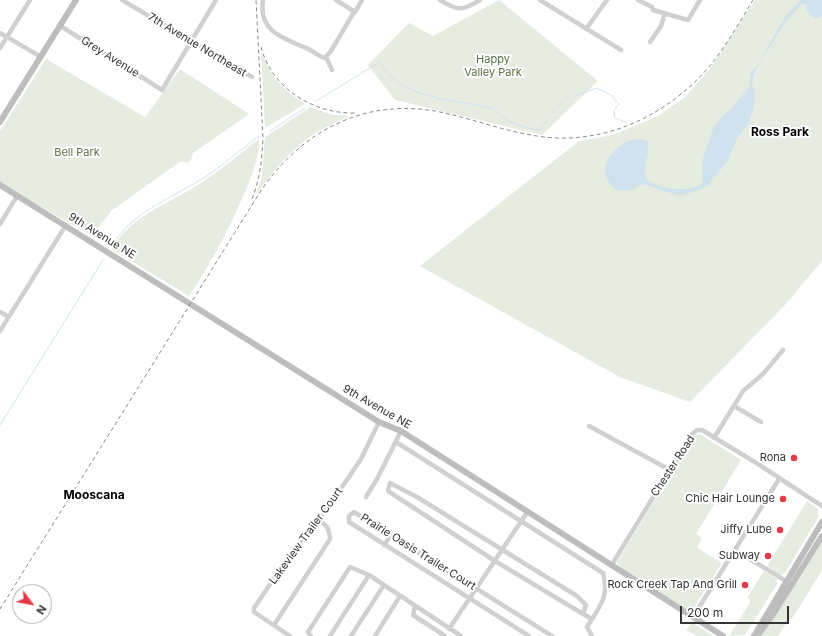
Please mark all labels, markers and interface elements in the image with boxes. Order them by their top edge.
street label: 7th Avenue Northeast [145,10,249,80]
street label: Grey Avenue [78,34,142,80]
park label: Happy Valley Park [464,53,522,79]
district label: Ross Park [751,125,809,139]
park label: Bell Park [54,146,100,160]
street label: 9th Avenue NE [66,210,138,262]
street label: 9th Avenue NE [340,382,414,432]
street label: Chester Road [648,433,698,499]
place label: Rona [760,451,786,465]
marker: Rona [789,453,799,463]
street label: Lakeview Trailer Court [266,485,346,587]
district label: Mooscana [63,488,125,502]
place label: Chic Hair Lounge [685,492,775,506]
marker: Chic Hair Lounge [778,494,788,504]
street label: Prairie Oasis Trailer Court [358,511,478,593]
place label: Jiffy Lube [720,523,772,537]
marker: Jiffy Lube [775,525,785,535]
place label: Subway [719,549,760,563]
marker: Subway [763,551,773,561]
place label: Rock Creek Tap And Grill [607,578,737,592]
marker: Rock Creek Tap And Grill [740,580,750,590]
north arrow [12,584,52,624]
scale bar [682,598,791,624]
text: N [33,603,49,617]
text: 200 m [687,605,723,620]

